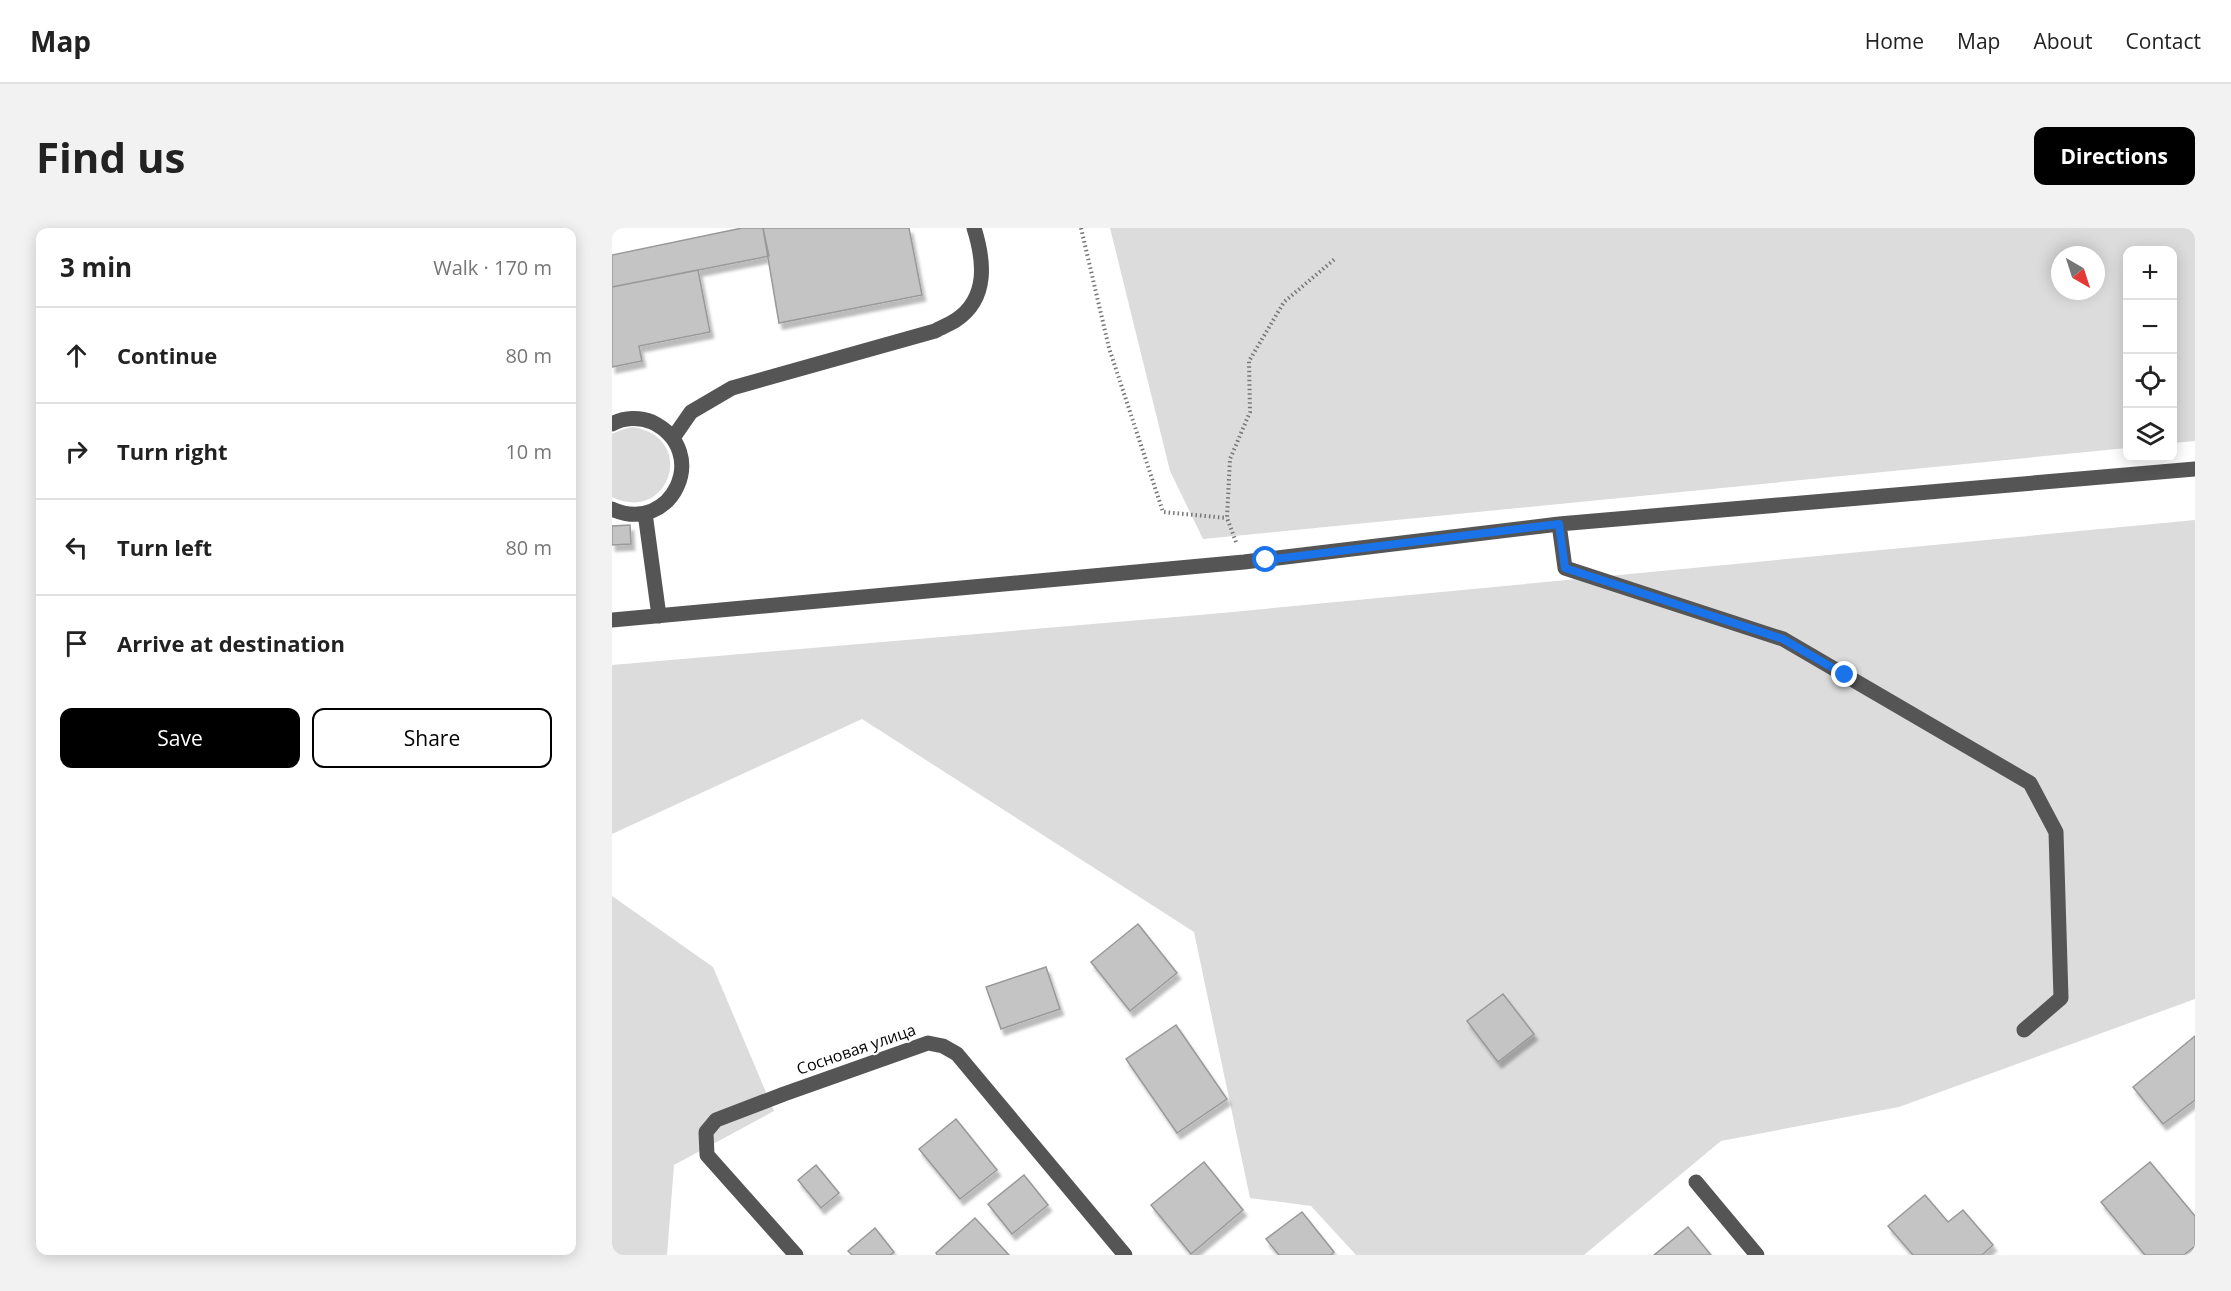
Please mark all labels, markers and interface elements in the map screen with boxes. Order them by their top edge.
text: Map [30,22,91,60]
text: Home [1865,27,1924,55]
text: Map [1957,27,2000,55]
text: About [2033,27,2093,55]
text: Contact [2126,27,2201,55]
button: Directions [2034,127,2195,185]
text: Find us [36,128,185,185]
north arrow [2051,246,2105,300]
map controls [2123,246,2177,462]
button: + [2123,246,2177,300]
text: 3 min [60,249,132,285]
text: Walk · 170 m [433,254,552,281]
button: − [2123,300,2177,354]
icon: ahead [60,339,93,372]
text: Continue [117,340,217,370]
text: 80 m [505,342,552,369]
button: locate [2123,354,2177,408]
button: layers [2123,408,2177,462]
icon: right [60,435,93,468]
text: Turn right [117,436,228,466]
text: 10 m [505,438,552,465]
icon: left [60,531,93,564]
text: Turn left [117,532,212,562]
text: 80 m [505,534,552,561]
route start [1252,546,1278,572]
icon: arrive [60,627,93,660]
text: Arrive at destination [117,628,345,658]
route end [1831,661,1857,687]
button: Save [60,708,300,768]
button: Share [312,708,552,768]
street label: Сосновая улица [794,1018,918,1080]

